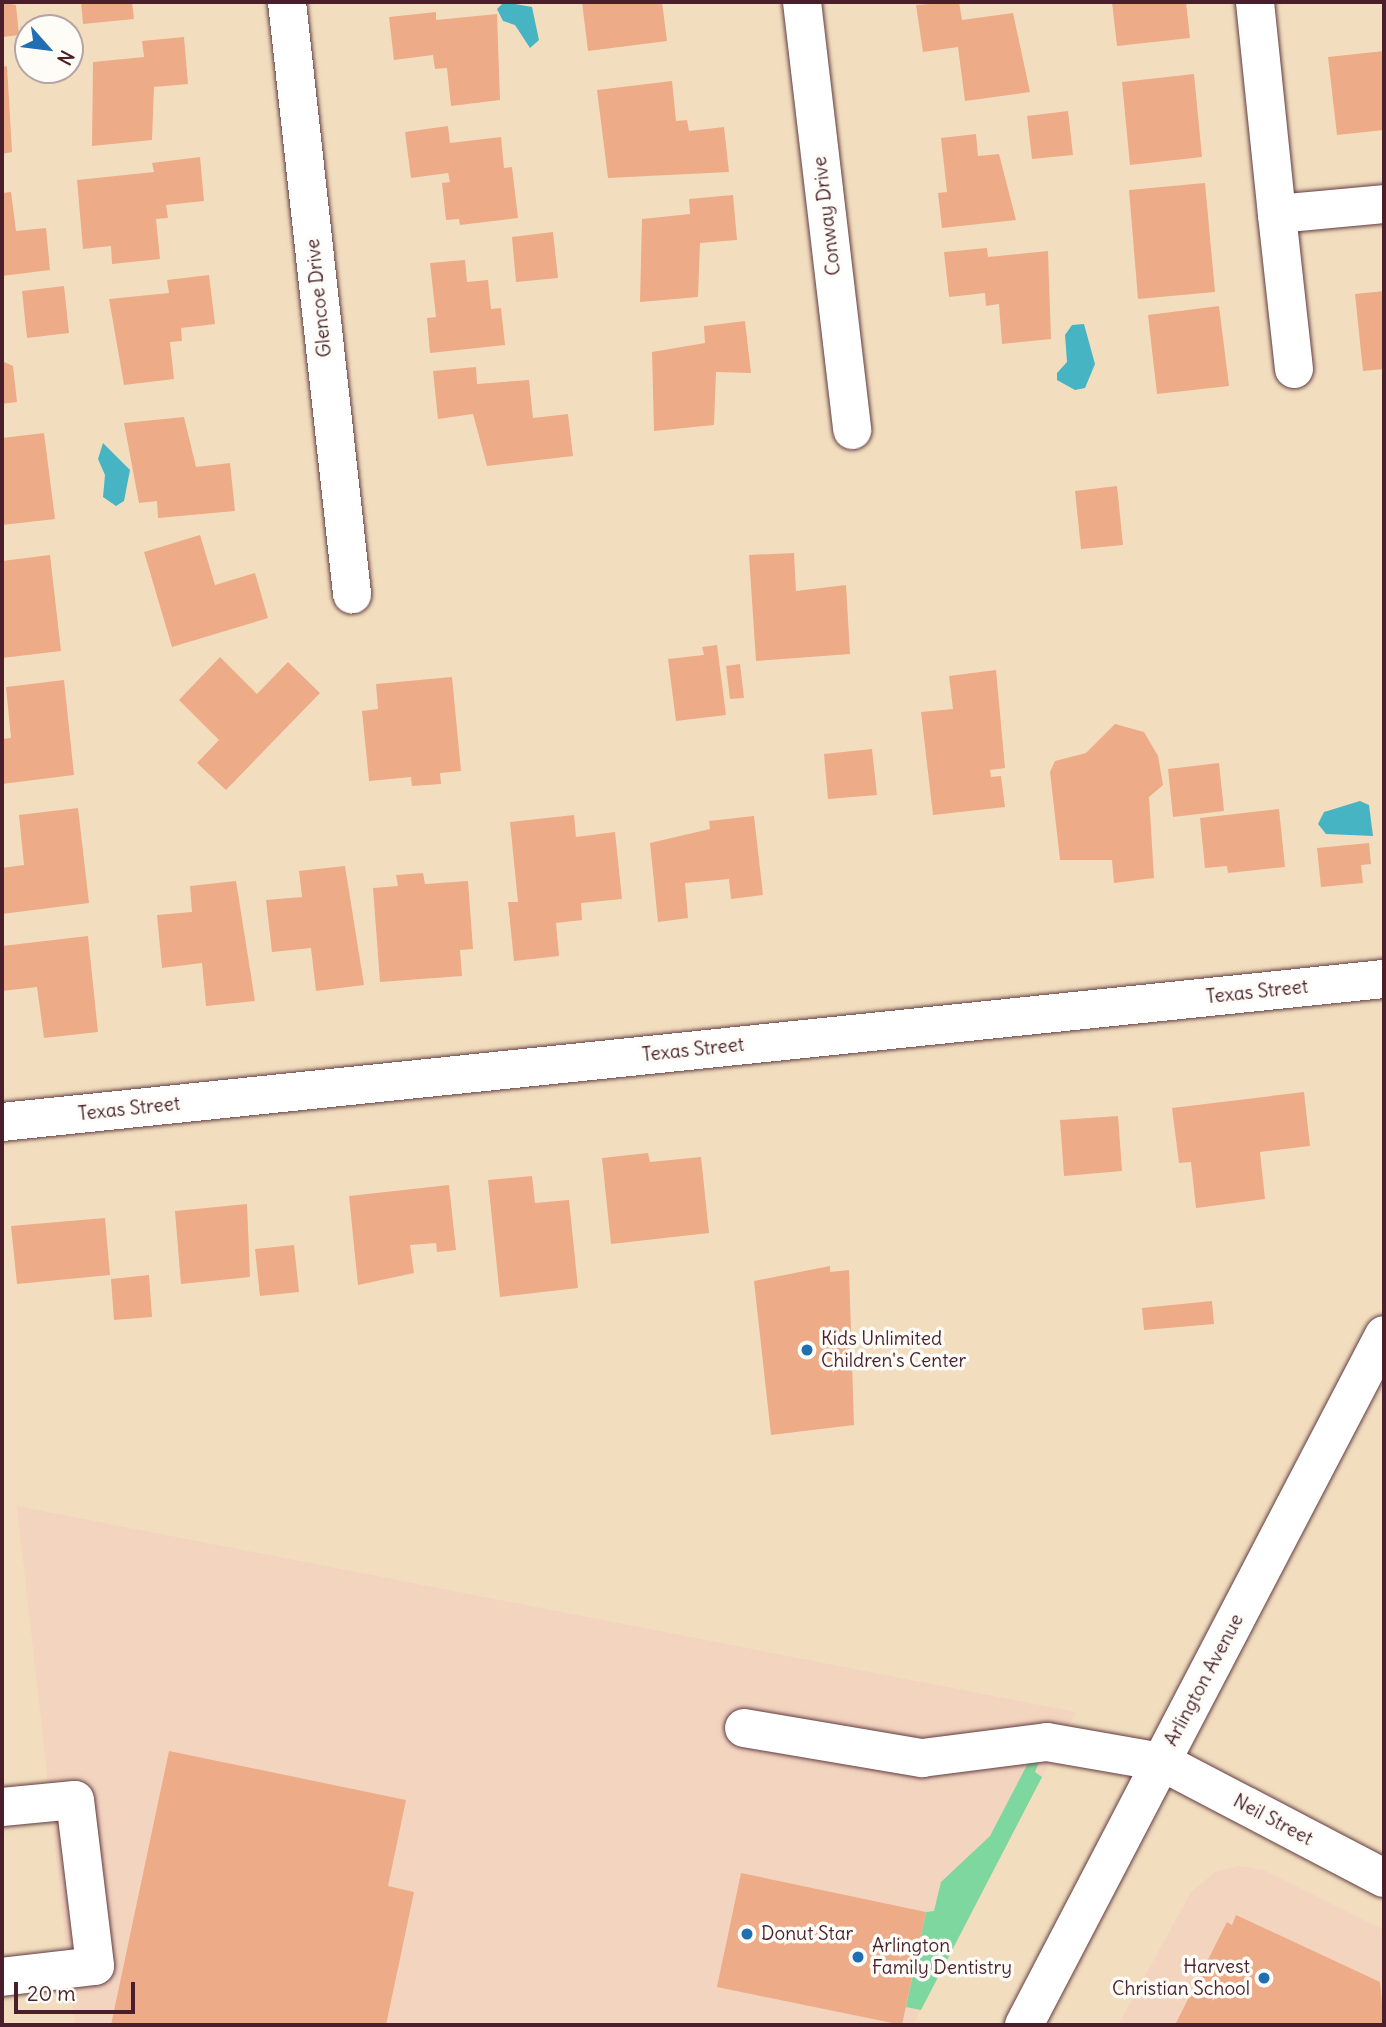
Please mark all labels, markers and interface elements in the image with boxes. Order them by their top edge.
north arrow [14,14,84,84]
text: N [52,46,79,69]
street label: Conway Drive [808,155,846,277]
street label: Glencoe Drive [301,238,337,358]
street label: Texas Street [1205,975,1309,1009]
street label: Texas Street [641,1033,745,1067]
street label: Texas Street [77,1092,181,1126]
place label: Kids Unlimited Children's Center [821,1328,966,1372]
marker: Kids Unlimited Children's Center [799,1342,815,1358]
street label: Arlington Avenue [1160,1610,1248,1750]
street label: Neil Street [1229,1790,1317,1850]
place label: Donut Star [761,1923,853,1945]
marker: Donut Star [739,1926,755,1942]
place label: Arlington Family Dentistry [872,1935,1012,1979]
marker: Arlington Family Dentistry [850,1949,866,1965]
place label: Harvest Christian School [1112,1956,1250,2000]
scale bar [18,1968,138,2012]
marker: Harvest Christian School [1256,1970,1272,1986]
text: 20 m [27,1980,76,2007]

